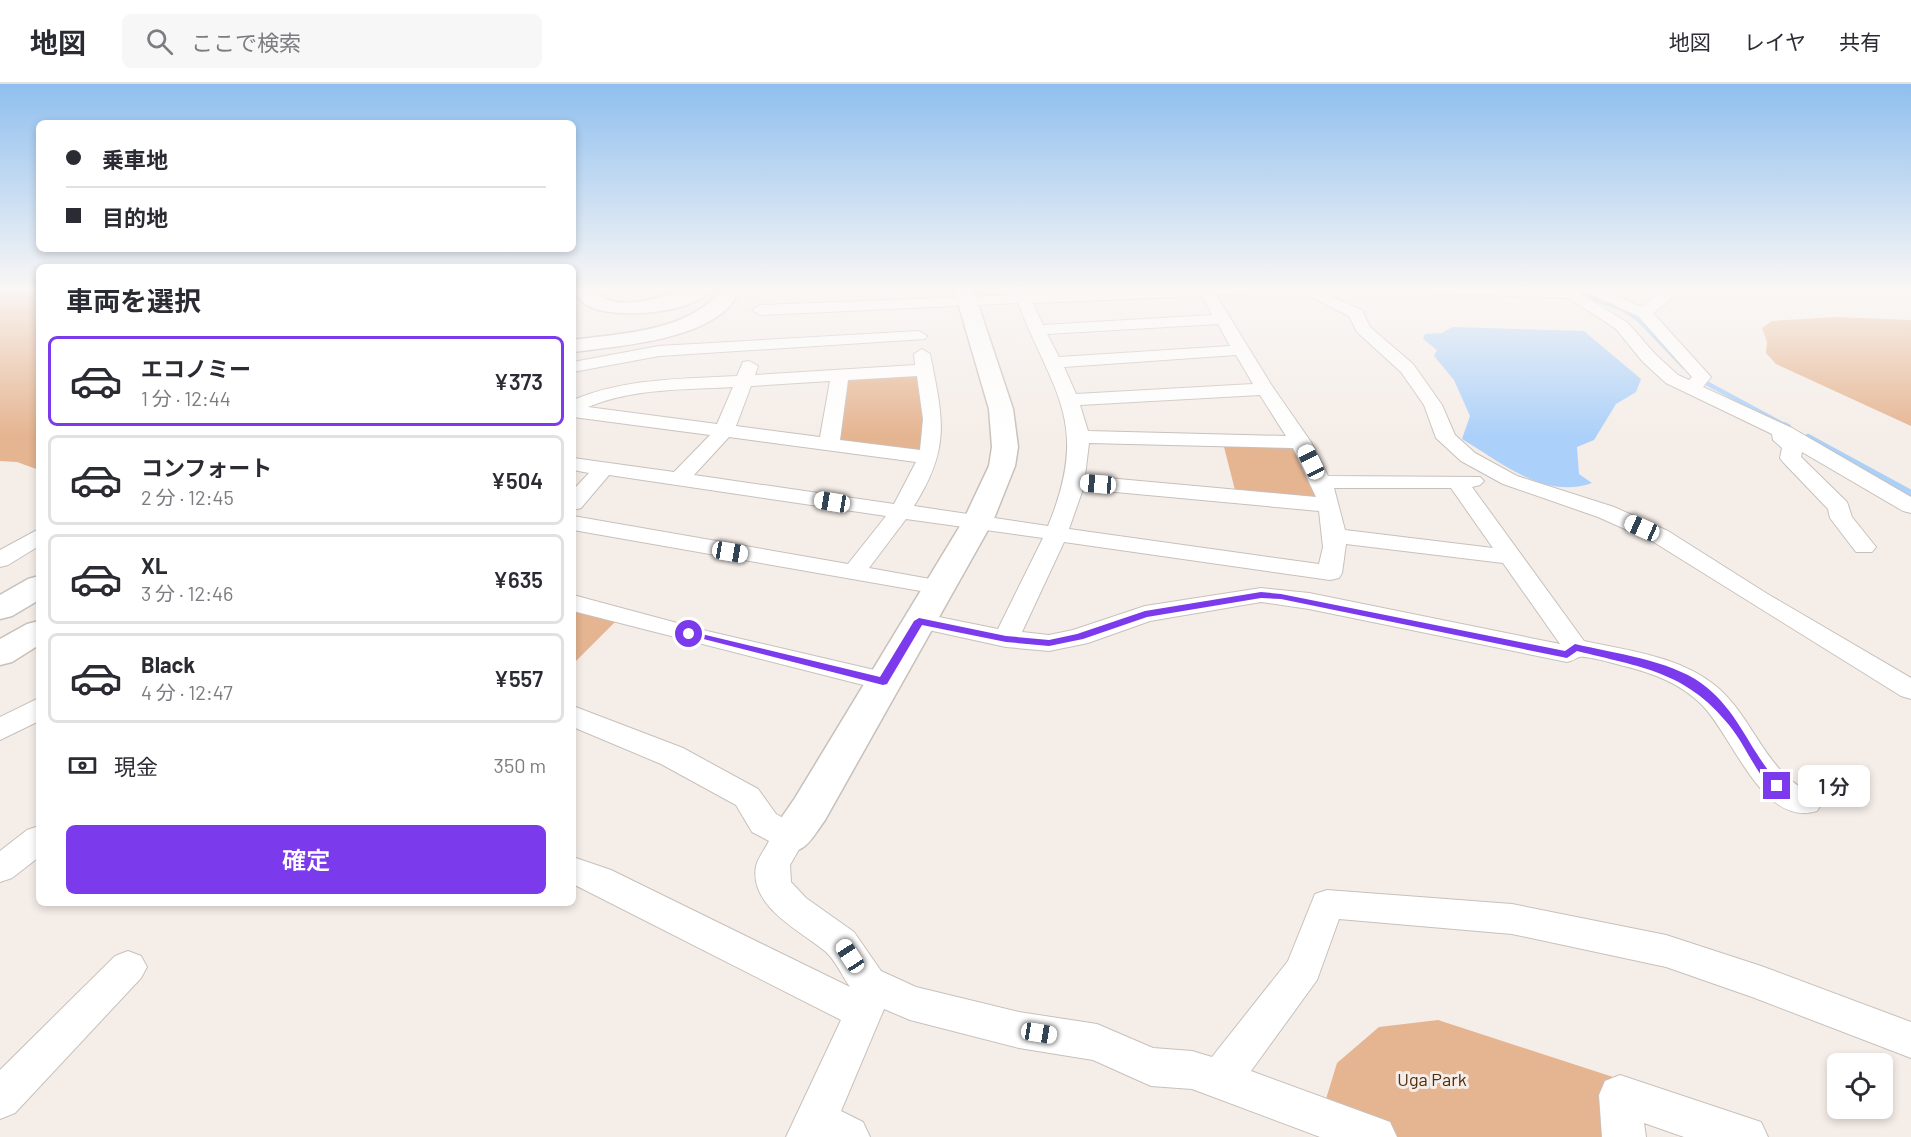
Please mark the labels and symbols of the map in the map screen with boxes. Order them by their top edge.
car [1295,442,1327,482]
car [1079,473,1117,495]
car [813,490,851,514]
car [1622,512,1662,544]
car [711,540,749,564]
route start [675,620,702,647]
callout: 1 分 [1798,765,1870,807]
route end [1763,772,1790,799]
car [833,936,867,976]
car [1020,1021,1058,1045]
park label: Uga Park [1397,1068,1467,1090]

